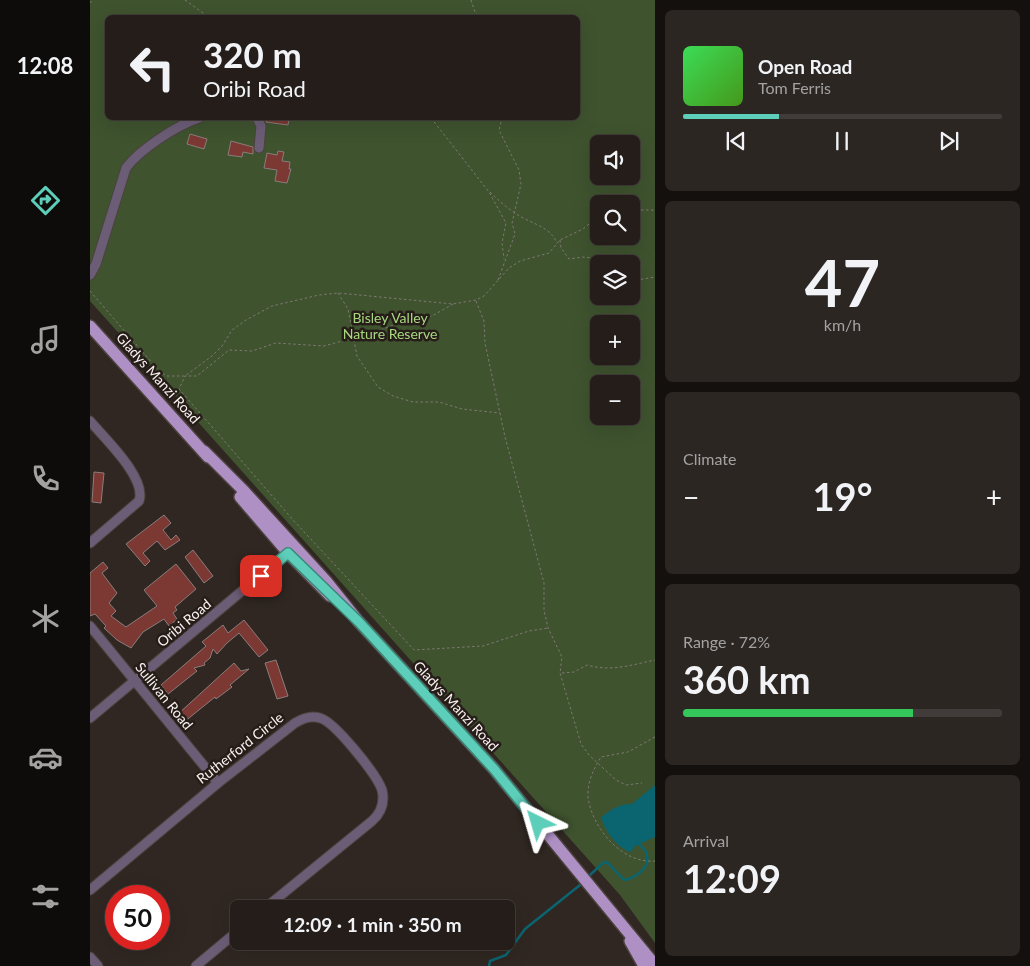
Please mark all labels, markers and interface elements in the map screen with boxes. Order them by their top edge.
text: 320 m [203,33,302,75]
icon: left [120,35,185,100]
text: 12:08 [17,52,73,79]
text: Open Road [758,55,852,78]
text: Oribi Road [203,75,306,102]
text: Tom Ferris [758,78,831,97]
icon: previous [722,127,750,155]
icon: pause [828,127,856,155]
icon: next [935,127,963,155]
map controls [590,135,640,425]
button: sound [590,135,640,185]
icon: directions [28,183,63,218]
button: search [590,195,640,245]
text: 47 [805,243,880,321]
button: layers [590,255,640,305]
park label: Bisley Valley Nature Reserve [343,309,437,342]
button: + [590,315,640,365]
text: km/h [824,315,861,334]
icon: music [28,322,63,357]
street label: Gladys Manzi Road [113,329,204,427]
button: − [590,375,640,425]
text: Climate [683,449,736,468]
icon: phone [28,461,63,496]
text: 19° [813,473,872,519]
text: − [683,480,699,514]
text: + [986,480,1002,514]
pin [240,555,282,597]
icon: arrive [247,562,275,590]
street label: Oribi Road [153,595,214,650]
icon: climate [28,601,63,636]
text: Range · 72% [683,632,770,651]
text: 360 km [683,656,811,702]
street label: Gladys Manzi Road [410,657,502,754]
street label: Sullivan Road [132,659,197,733]
street label: Rutherford Circle [193,708,286,787]
icon: car [28,740,63,775]
position arrow [511,796,563,848]
text: Arrival [683,831,729,850]
text: 12:09 [683,855,781,901]
icon: filters [28,879,63,914]
speed limit sign: 50 [105,885,170,950]
text: 12:09 · 1 min · 350 m [283,913,462,936]

